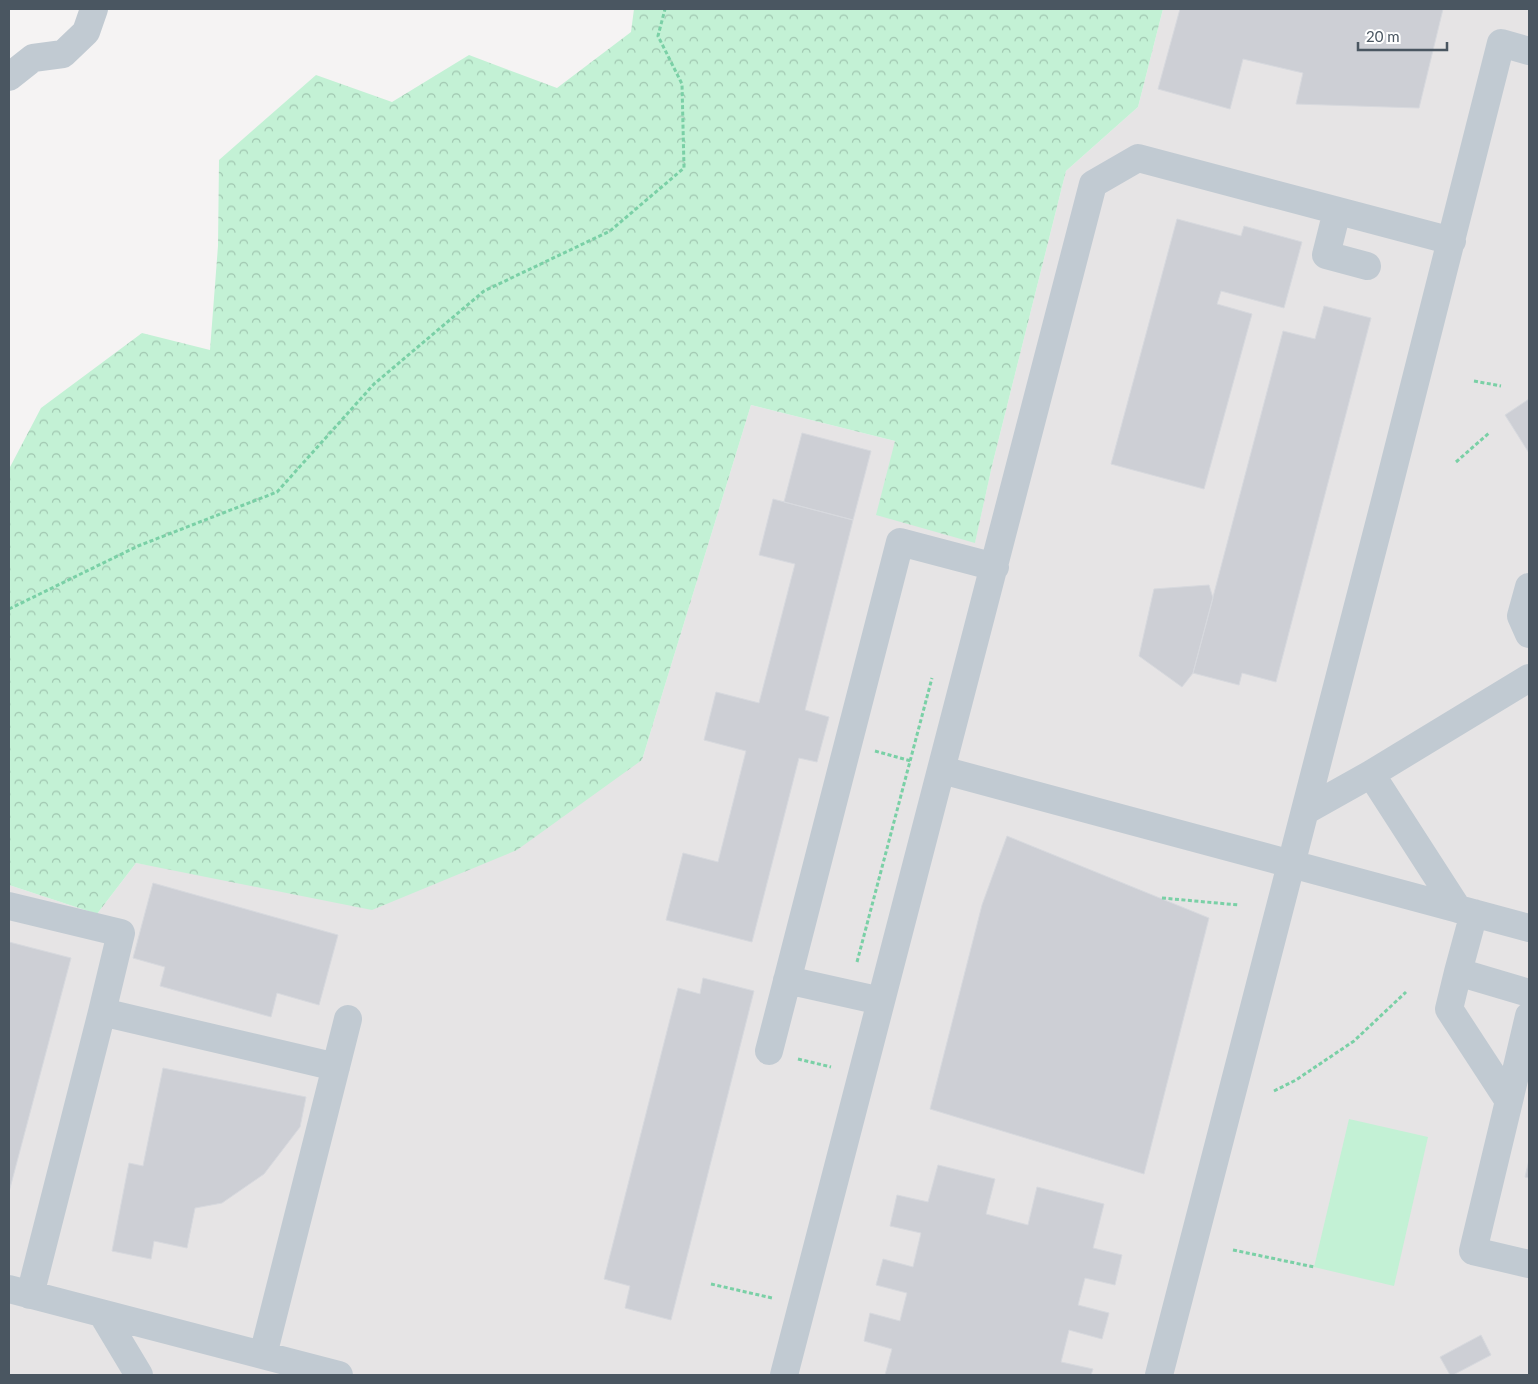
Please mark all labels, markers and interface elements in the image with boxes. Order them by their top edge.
scale bar [1358,20,1447,52]
text: 20 m [1366,27,1400,45]

